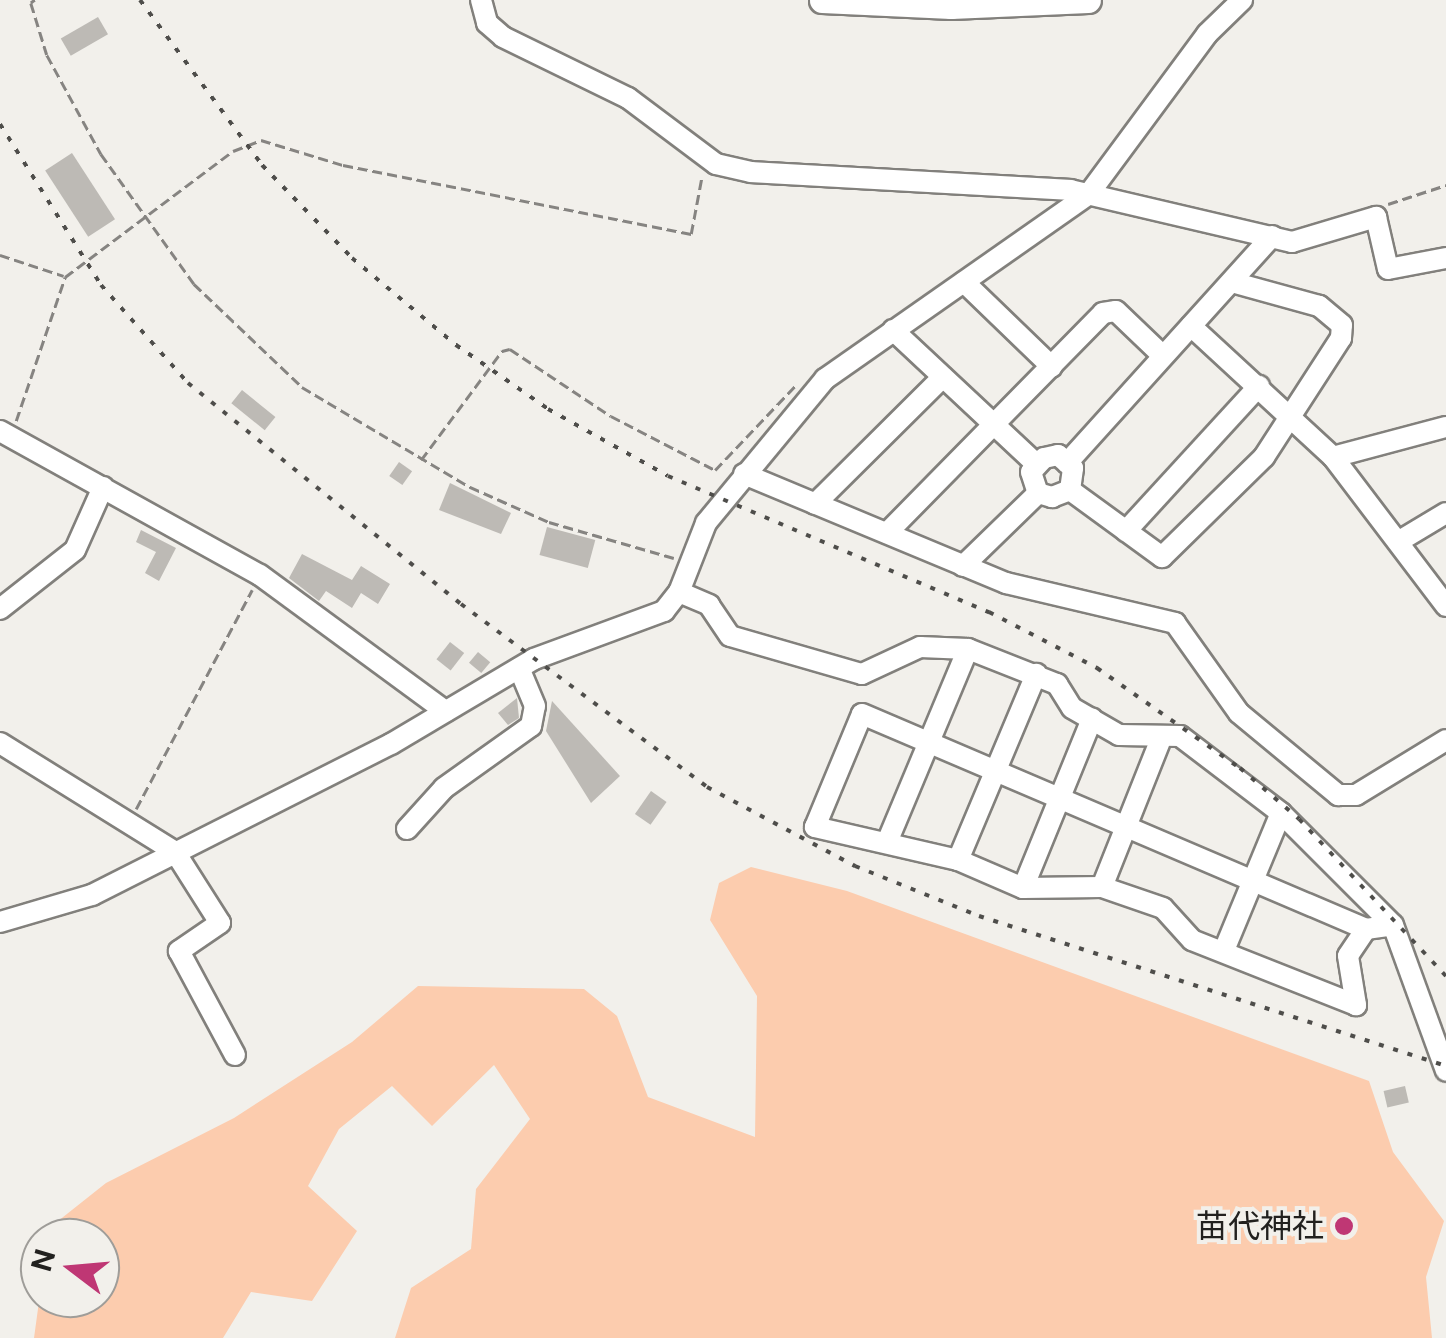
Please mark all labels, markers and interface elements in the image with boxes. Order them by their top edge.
place label: 苗代神社 [1196,1207,1324,1245]
marker: 苗代神社 [1333,1215,1355,1237]
north arrow [20,1218,120,1318]
text: N [24,1245,61,1275]

